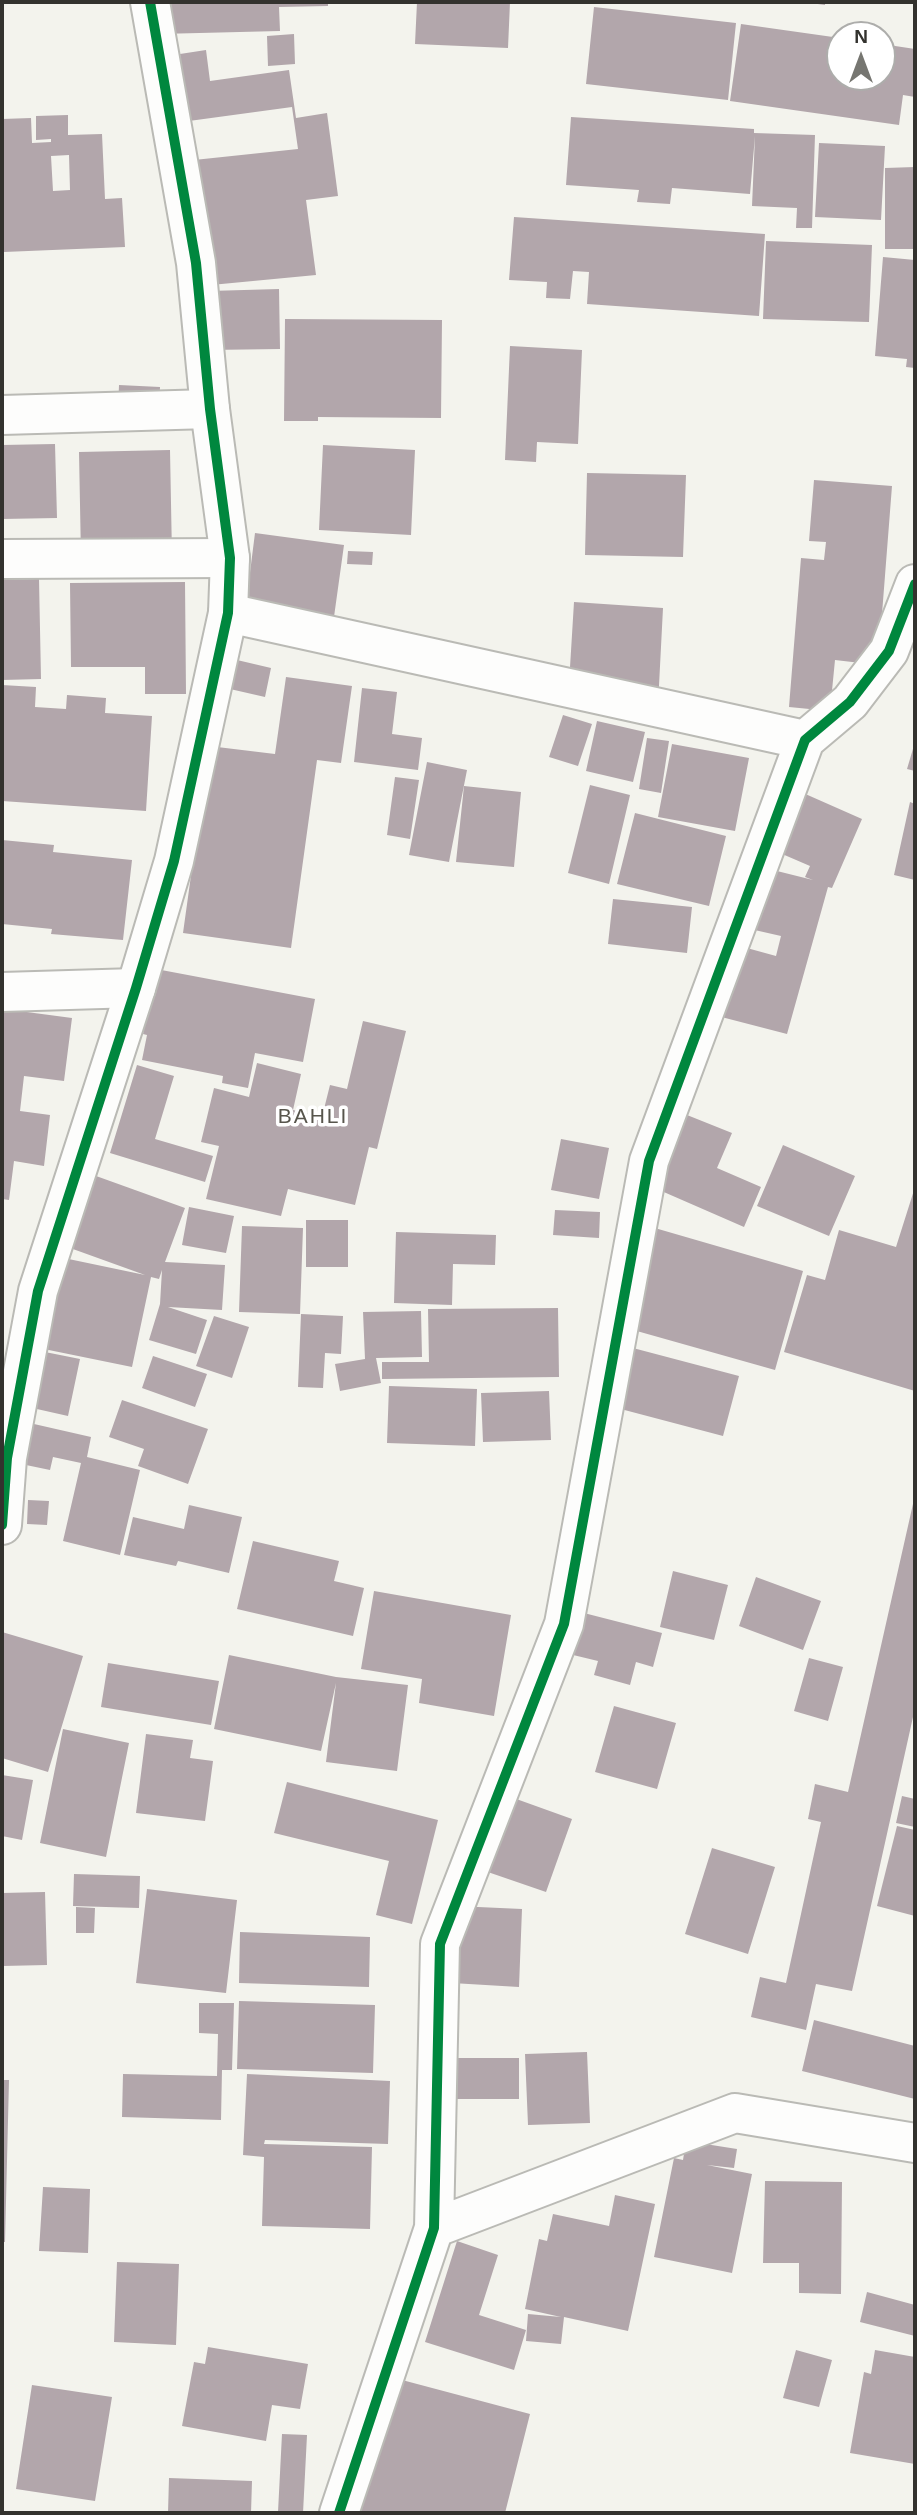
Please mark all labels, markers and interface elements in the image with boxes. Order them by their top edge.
north arrow [826,21,896,91]
text: N [854,26,868,47]
district label: BAHLI [278,1104,348,1130]

